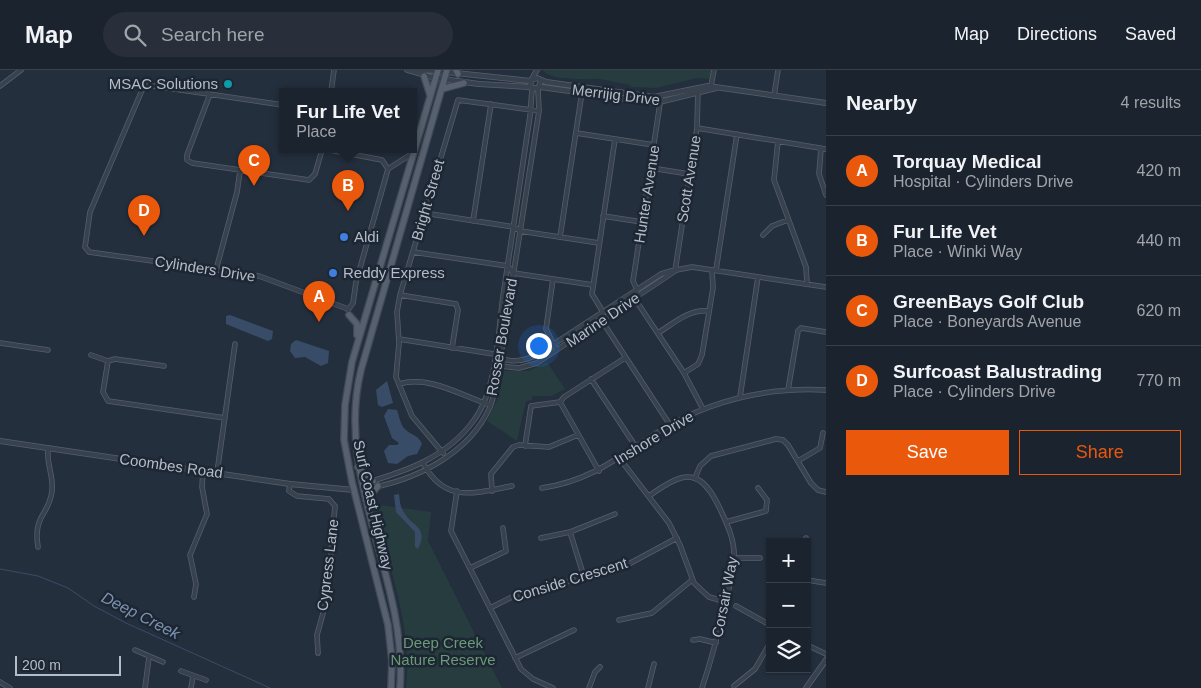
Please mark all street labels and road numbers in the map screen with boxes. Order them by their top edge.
street label: Merrijig Drive [571,81,661,108]
street label: Scott Avenue [673,134,704,224]
street label: Hunter Avenue [630,144,663,244]
street label: Bright Street [408,157,447,242]
street label: Cylinders Drive [154,252,257,285]
street label: Rosser Boulevard [483,277,520,397]
street label: Marine Drive [563,289,643,350]
street label: Inshore Drive [611,407,696,468]
street label: Surf Coast Highway [350,438,397,572]
street label: Coombes Road [118,450,224,481]
street label: Cypress Lane [313,518,342,612]
street label: Conside Crescent [510,554,630,605]
street label: Corsair Way [708,555,741,639]

